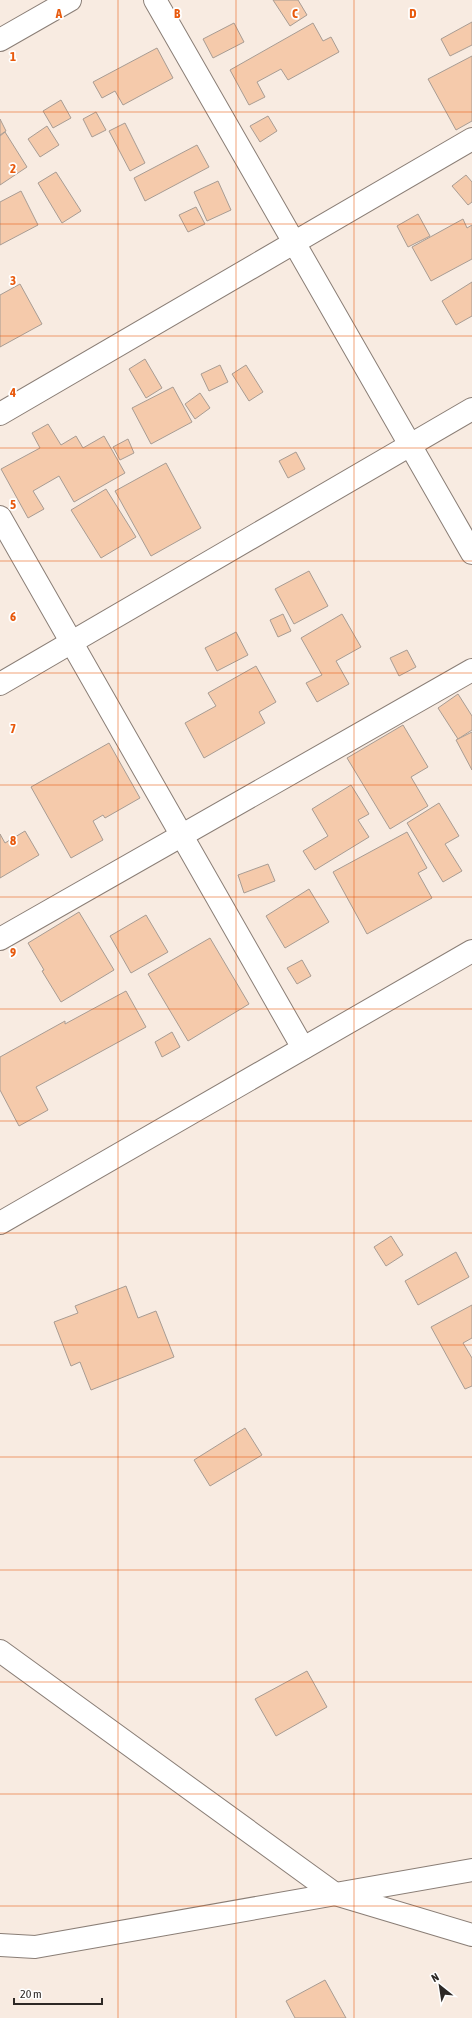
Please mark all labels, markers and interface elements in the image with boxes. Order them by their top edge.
text: A [55,6,63,21]
text: B [174,6,181,21]
text: C [292,6,298,21]
text: D [409,6,417,21]
text: 1 [10,49,16,64]
text: 2 [10,161,16,176]
text: 3 [10,273,16,288]
text: 4 [9,385,16,400]
text: 5 [10,497,16,512]
text: 6 [10,609,16,624]
text: 7 [10,721,16,736]
text: 8 [10,833,16,848]
text: 9 [10,945,16,960]
north arrow [420,1966,460,2006]
text: N [429,1971,441,1984]
scale bar [14,1980,102,2006]
text: 20 m [20,1987,42,2001]

